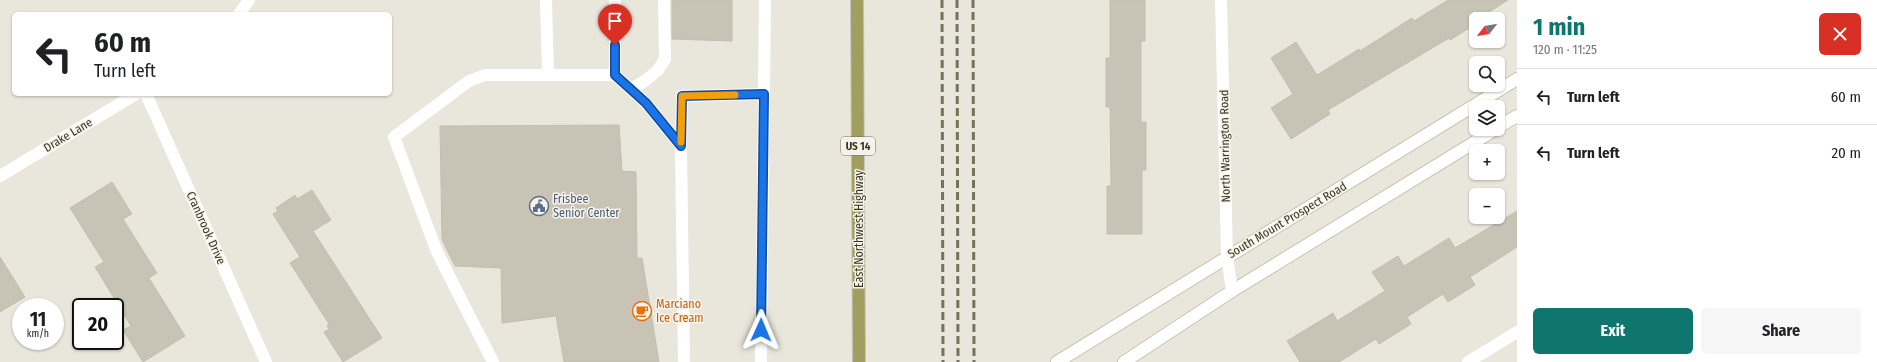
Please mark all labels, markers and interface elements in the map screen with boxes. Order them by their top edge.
pin [598,4,632,45]
icon: arrive [604,10,626,32]
north arrow [1469,12,1505,48]
map controls [1469,12,1505,224]
text: 1 min [1533,13,1585,41]
button: close [1819,13,1861,55]
text: 60 m [94,26,151,59]
icon: left [28,28,80,80]
text: 120 m · 11:25 [1533,42,1597,57]
button: search [1469,56,1505,92]
text: Turn left [94,60,156,82]
icon: left [1533,86,1555,108]
text: Turn left [1567,88,1620,106]
text: 60 m [1831,88,1861,106]
street label: North Warrington Road [1217,89,1233,203]
button: layers [1469,100,1505,136]
street label: Drake Lane [41,115,95,155]
road number: US 14 [841,137,875,155]
icon: left [1533,142,1555,164]
button: + [1469,144,1505,180]
text: Turn left [1567,144,1620,162]
text: 20 m [1832,144,1861,162]
street label: East Northwest Highway [852,169,866,288]
street label: South Mount Prospect Road [1225,179,1349,261]
button: − [1469,188,1505,224]
street label: Cranbrook Drive [184,189,228,267]
place label: Frisbee Senior Center [553,192,620,220]
public building icon: Frisbee Senior Center [528,195,550,217]
place label: Marciano Ice Cream [656,297,704,325]
speed limit sign: 20 [72,298,124,350]
cafe icon: Marciano Ice Cream [631,300,653,322]
text: 11 [30,307,46,331]
button: Exit [1533,308,1693,354]
button: Share [1701,308,1861,354]
position arrow [740,309,782,351]
text: km/h [27,328,49,340]

